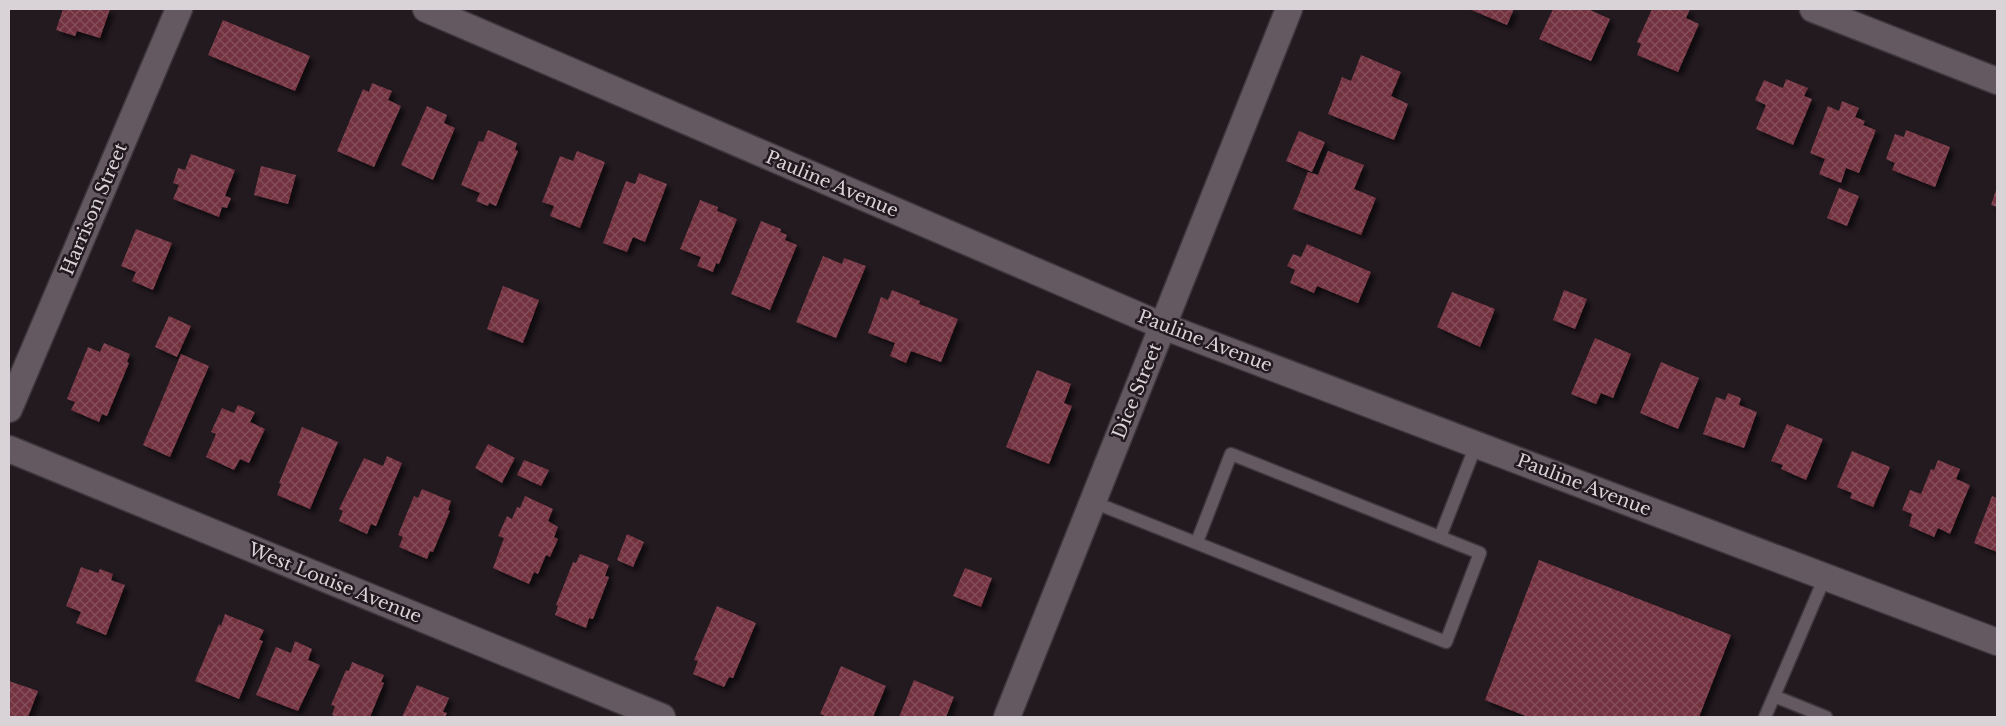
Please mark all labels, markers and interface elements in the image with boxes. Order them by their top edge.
street label: Harrison Street [56,139,132,278]
street label: Pauline Avenue [762,146,902,222]
street label: Pauline Avenue [1135,305,1275,377]
street label: Dice Street [1108,340,1166,442]
street label: Pauline Avenue [1514,449,1654,521]
street label: West Louise Avenue [244,538,425,628]

